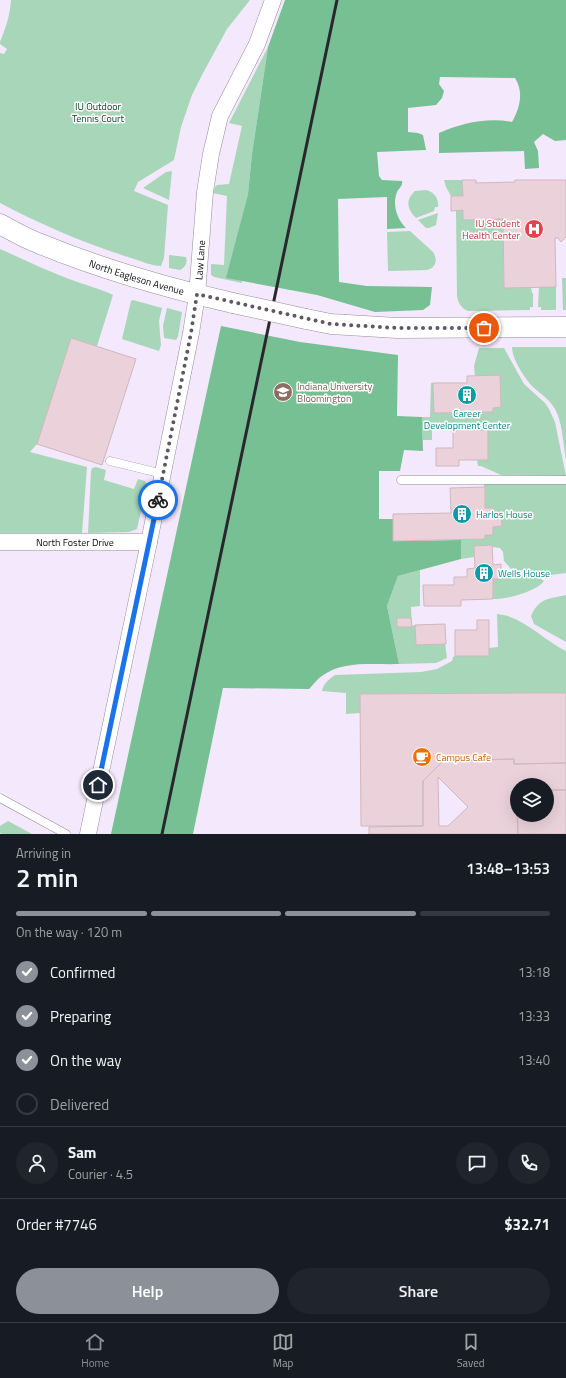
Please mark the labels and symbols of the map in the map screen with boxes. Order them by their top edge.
park label: IU Outdoor Tennis Court [72,99,125,126]
place label: IU Student Health Center [462,216,521,243]
hospital icon: IU Student Health Center [523,218,545,240]
street label: Law Lane [191,240,209,281]
street label: North Eagleson Avenue [87,256,186,299]
pin [467,311,501,345]
place label: Indiana University Bloomington [297,379,372,406]
school or university icon: Indiana University Bloomington [272,381,294,403]
building icon: Career Development Center [456,384,478,406]
place label: Career Development Center [424,406,511,433]
courier [138,480,178,520]
building icon: Harlos House [451,503,473,525]
place label: Harlos House [476,507,533,522]
street label: North Foster Drive [36,535,114,550]
building icon: Wells House [473,562,495,584]
place label: Wells House [498,566,550,581]
cafe icon: Campus Cafe [411,746,433,768]
place label: Campus Cafe [436,750,491,765]
pin [81,768,115,802]

